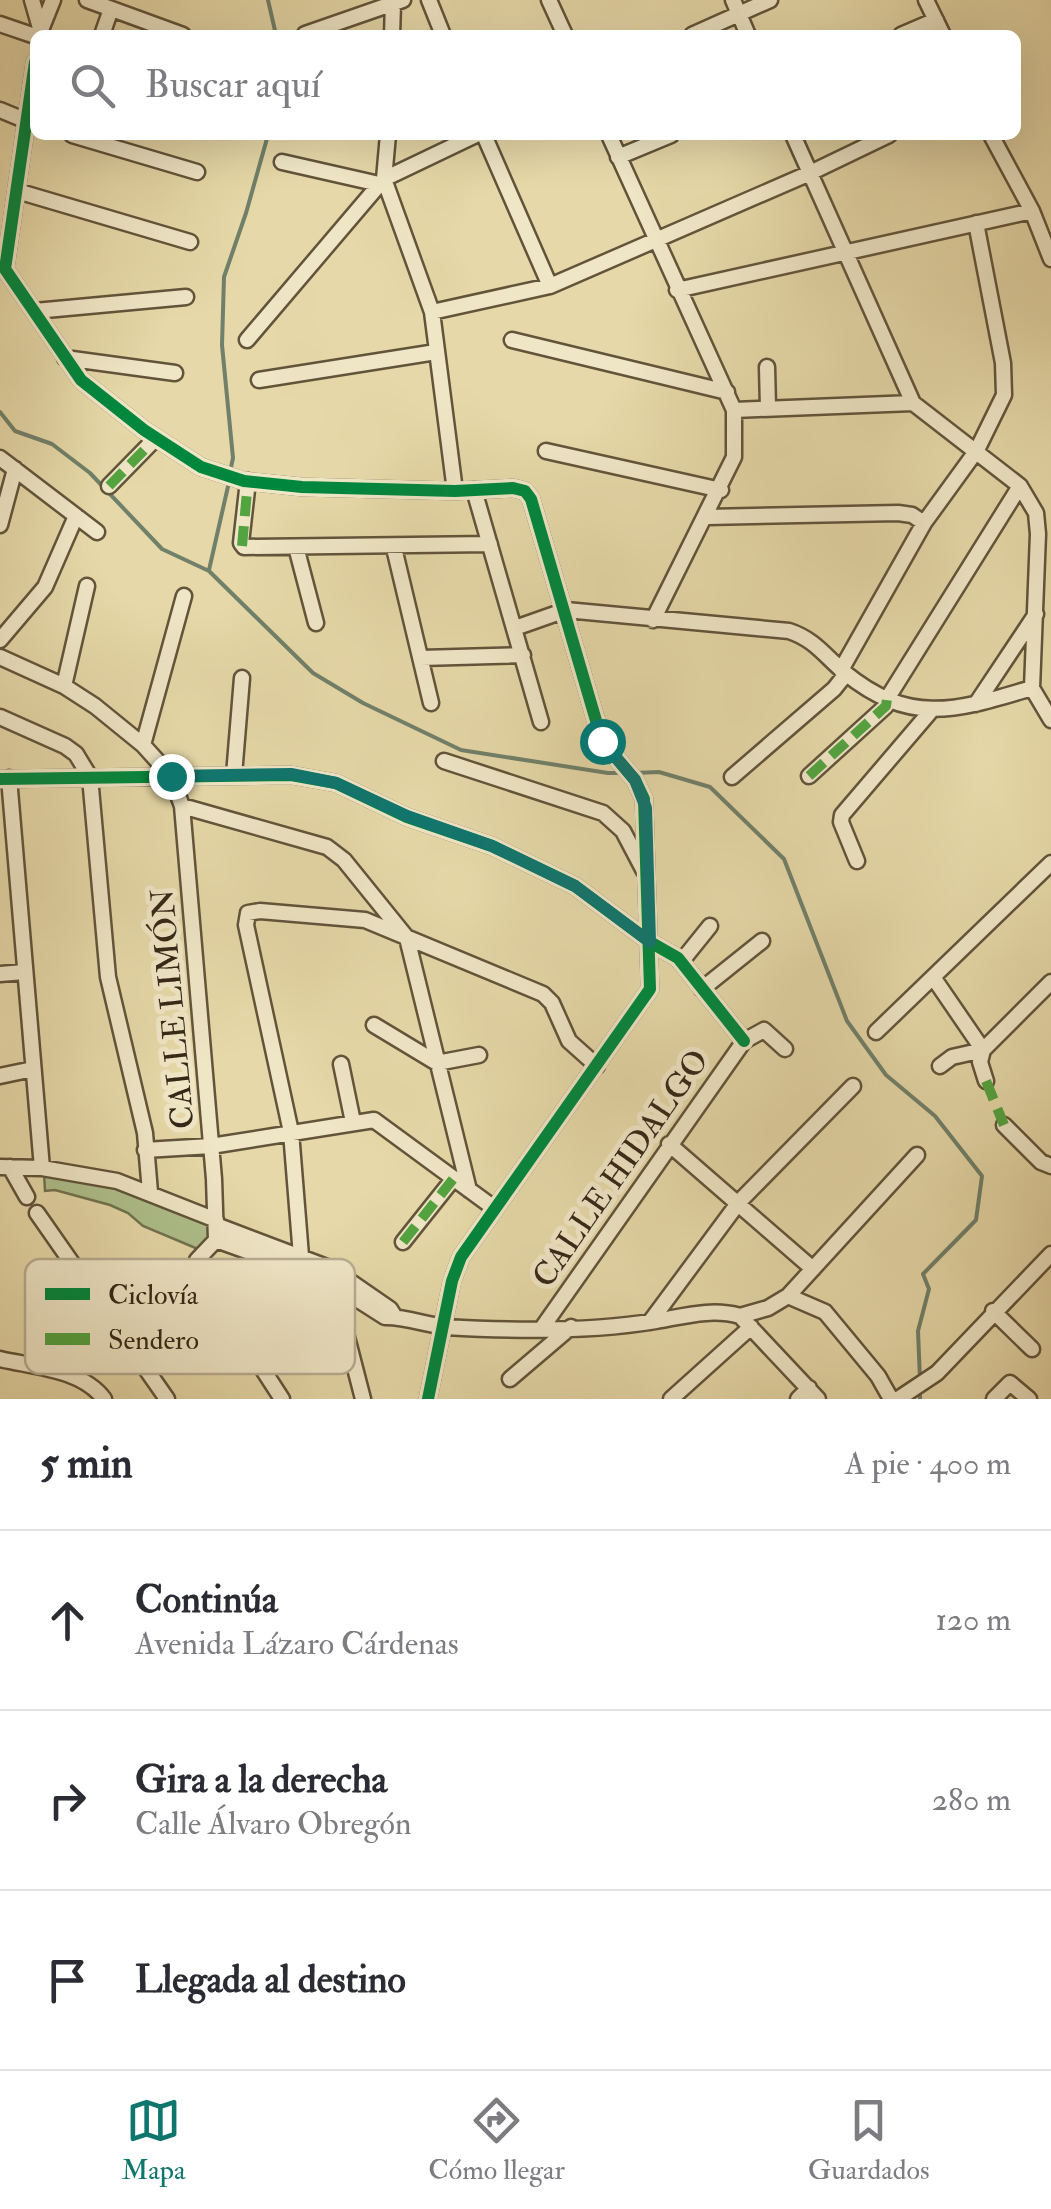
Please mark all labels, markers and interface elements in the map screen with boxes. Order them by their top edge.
search box [30,30,1021,140]
icon: search [65,58,120,113]
text: Buscar aquí [145,61,321,109]
route start [580,719,626,765]
route end [149,754,195,800]
street label: CALLE LIMÓN [143,887,203,1131]
street label: CALLE HIDALGO [524,1042,718,1295]
legend [25,1259,355,1374]
text: Ciclovía [108,1278,199,1313]
text: Sendero [108,1323,199,1358]
text: 5 min [40,1438,133,1490]
text: A pie · 400 m [845,1444,1011,1484]
text: Continúa [135,1576,278,1624]
icon: ahead [40,1593,95,1648]
text: 120 m [935,1600,1011,1640]
text: Avenida Lázaro Cárdenas [135,1624,459,1664]
text: Gira a la derecha [135,1756,387,1804]
icon: right [40,1773,95,1828]
text: 280 m [932,1780,1011,1820]
text: Calle Álvaro Obregón [135,1804,412,1844]
icon: arrive [40,1953,95,2008]
text: Llegada al destino [135,1956,406,2004]
tab: Mapa [121,2093,185,2188]
tab: Cómo llegar [428,2093,565,2188]
tab: Guardados [808,2093,930,2188]

